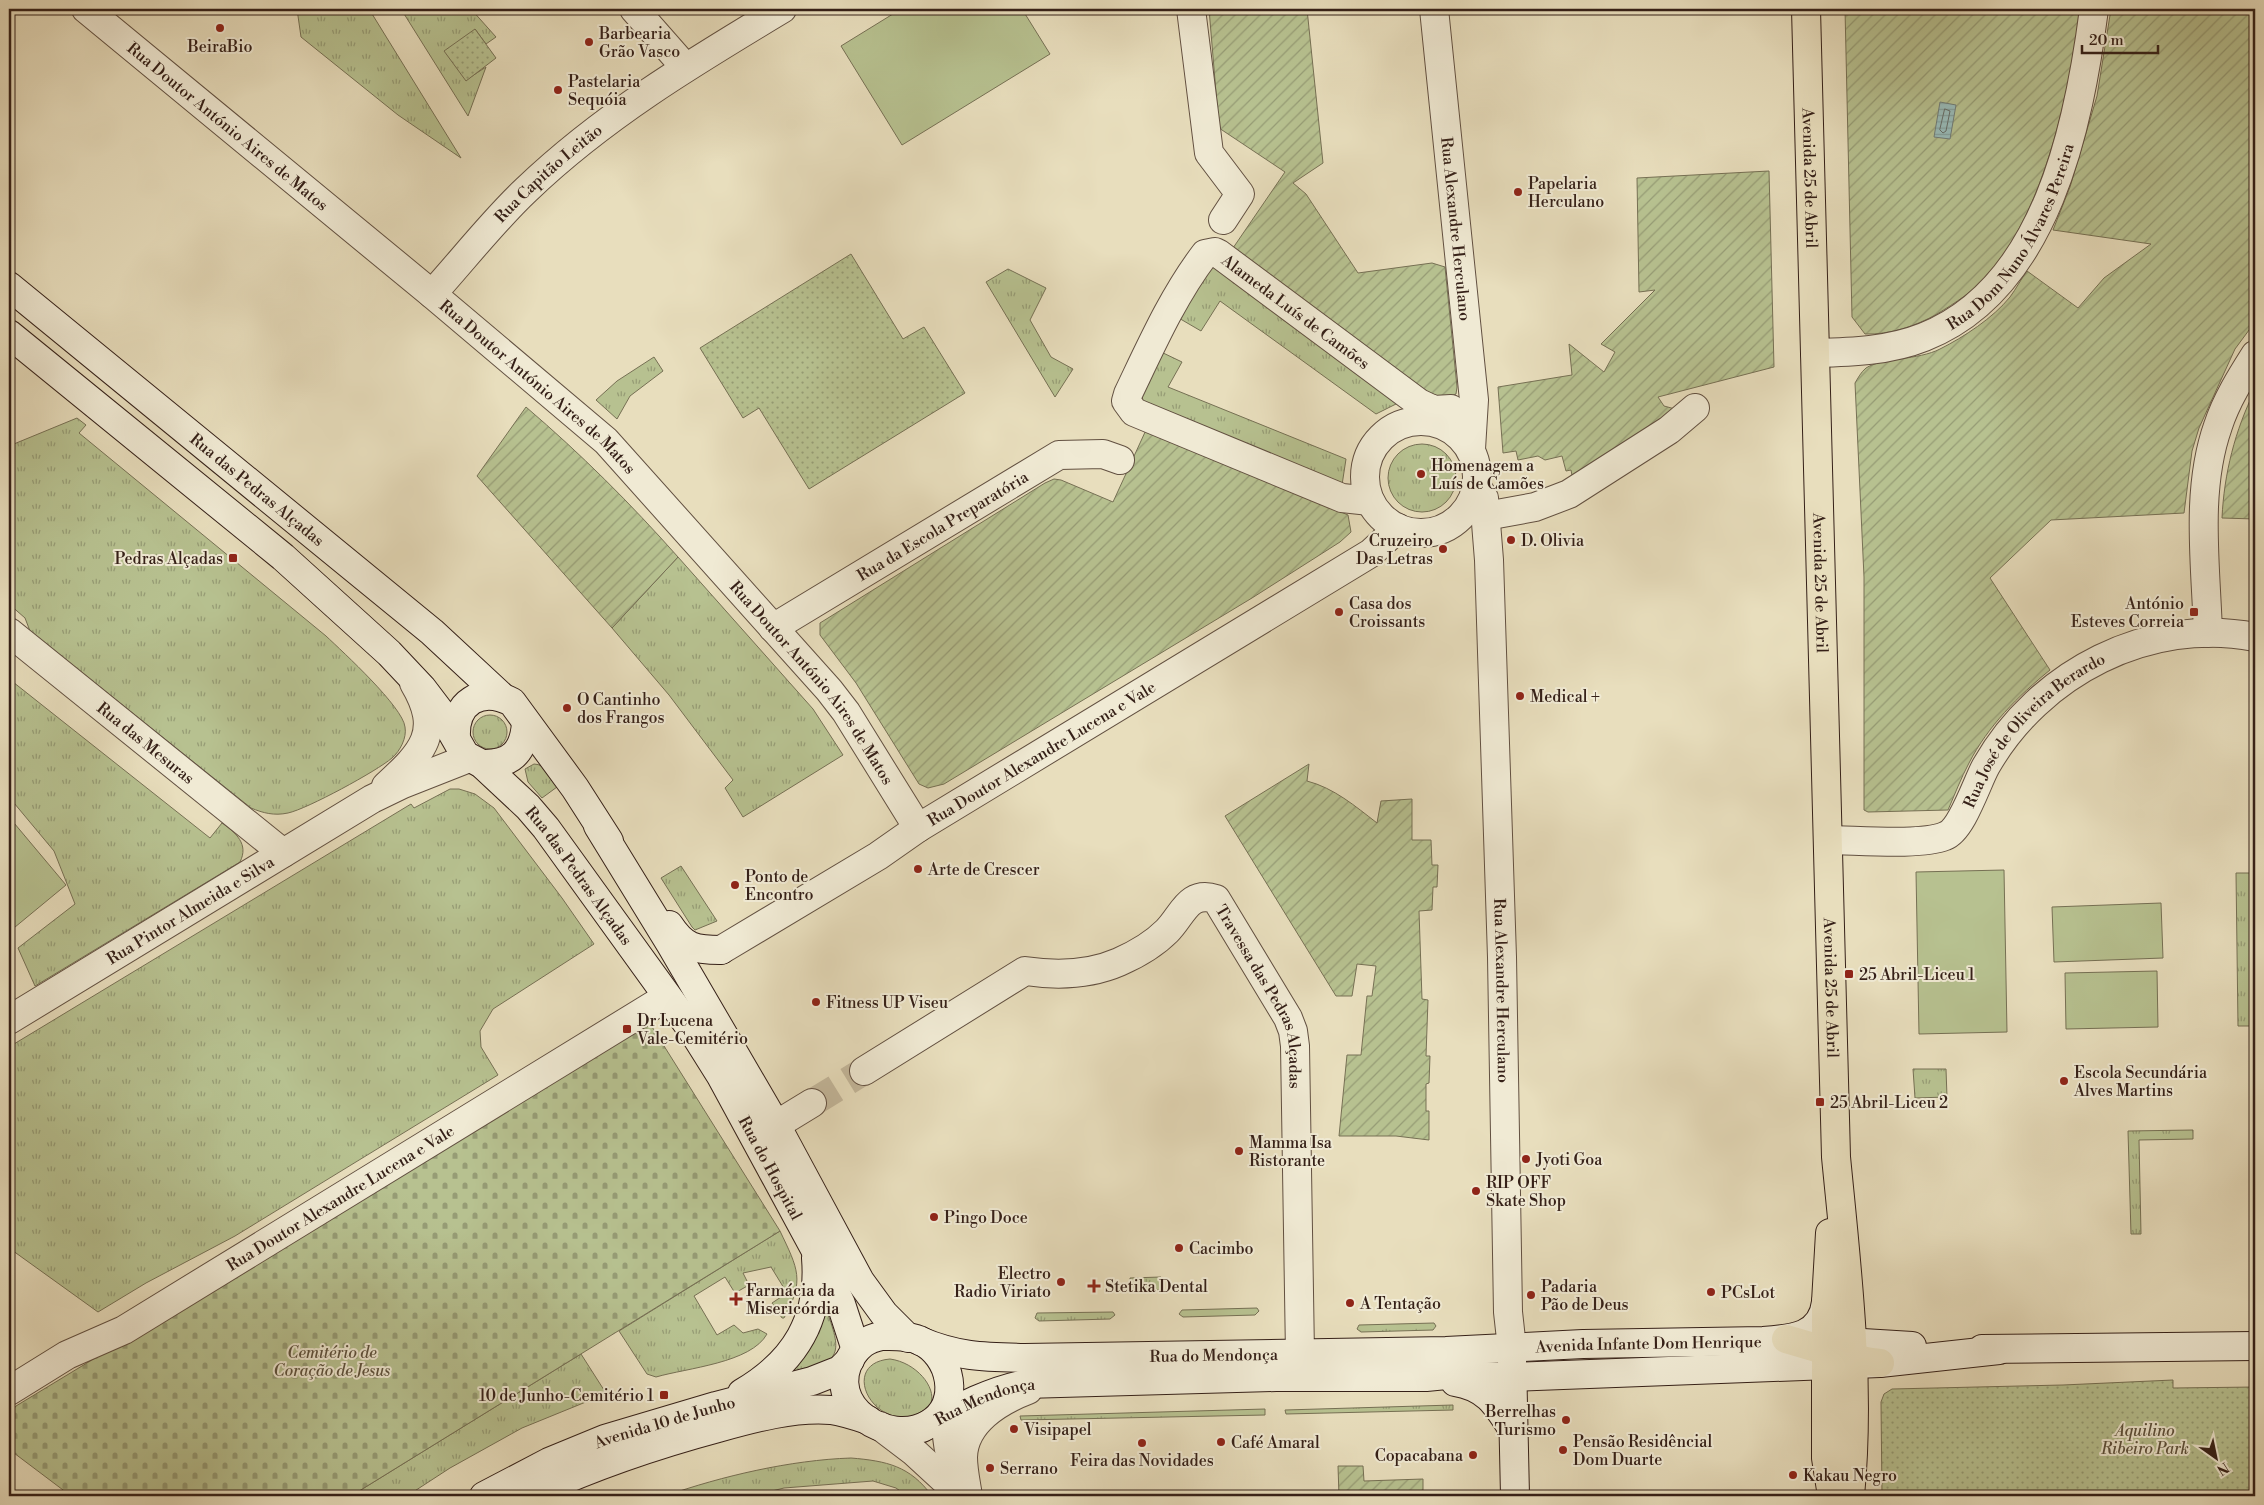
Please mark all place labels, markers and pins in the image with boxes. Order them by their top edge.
marker: BeiraBio [214,22,226,34]
place label: Barbearia Grão Vasco [598,24,680,62]
marker: Barbearia Grão Vasco [583,36,595,48]
place label: BeiraBio [186,37,253,57]
place label: Pastelaria Sequóia [568,72,641,110]
marker: Pastelaria Sequóia [552,84,564,96]
place label: Papelaria Herculano [1528,174,1604,212]
marker: Papelaria Herculano [1512,186,1524,198]
place label: Homenagem a Luís de Camões [1431,456,1544,494]
marker: Homenagem a Luís de Camões [1415,468,1427,480]
place label: Cruzeiro Das Letras [1356,531,1433,569]
place label: D. Olivia [1521,531,1585,551]
marker: D. Olivia [1505,534,1517,546]
marker: Cruzeiro Das Letras [1437,543,1449,555]
place label: Pedras Alçadas [115,549,223,569]
marker: Pedras Alçadas [227,552,239,564]
place label: Casa dos Croissants [1349,594,1425,632]
place label: António Esteves Correia [2071,594,2185,632]
marker: Casa dos Croissants [1333,606,1345,618]
marker: António Esteves Correia [2188,606,2200,618]
place label: Medical + [1530,687,1600,707]
place label: O Cantinho dos Frangos [577,690,665,728]
marker: Medical + [1514,690,1526,702]
marker: O Cantinho dos Frangos [561,702,573,714]
place label: Arte de Crescer [927,860,1040,880]
marker: Arte de Crescer [912,863,924,875]
place label: Ponto de Encontro [745,867,814,905]
marker: Ponto de Encontro [729,879,741,891]
place label: 25 Abril-Liceu 1 [1859,965,1975,985]
marker: 25 Abril-Liceu 1 [1843,968,1855,980]
place label: Fitness UP Viseu [826,993,948,1013]
marker: Fitness UP Viseu [810,996,822,1008]
place label: Dr Lucena Vale-Cemitério [636,1011,748,1049]
marker: Dr Lucena Vale-Cemitério [621,1023,633,1035]
place label: Escola Secundária Alves Martins [2073,1063,2208,1101]
marker: Escola Secundária Alves Martins [2058,1075,2070,1087]
place label: 25 Abril-Liceu 2 [1830,1093,1948,1113]
marker: 25 Abril-Liceu 2 [1814,1096,1826,1108]
place label: Mamma Isa Ristorante [1249,1133,1333,1171]
marker: Mamma Isa Ristorante [1233,1145,1245,1157]
place label: Jyoti Goa [1535,1150,1603,1170]
marker: Jyoti Goa [1520,1153,1532,1165]
place label: RIP OFF Skate Shop [1486,1173,1566,1211]
marker: RIP OFF Skate Shop [1470,1185,1482,1197]
place label: Pingo Doce [944,1208,1028,1228]
marker: Pingo Doce [928,1211,940,1223]
place label: Cacimbo [1189,1239,1254,1259]
marker: Cacimbo [1173,1242,1185,1254]
place label: Electro Radio Viriato [954,1264,1051,1302]
marker: Electro Radio Viriato [1055,1276,1067,1288]
place label: Stetika Dental [1105,1277,1208,1297]
place label: Padaria Pão de Deus [1541,1277,1629,1315]
marker: Stetika Dental [1087,1279,1101,1293]
place label: Farmácia da Misericórdia [746,1281,840,1319]
place label: PCsLot [1721,1283,1775,1303]
marker: PCsLot [1705,1286,1717,1298]
marker: Padaria Pão de Deus [1525,1289,1537,1301]
marker: Farmácia da Misericórdia [730,1293,742,1305]
place label: A Tentação [1359,1294,1441,1314]
marker: A Tentação [1344,1297,1356,1309]
place label: 10 de Junho-Cemitério 1 [479,1386,654,1406]
marker: 10 de Junho-Cemitério 1 [658,1389,670,1401]
place label: Berrelhas Turismo [1484,1402,1556,1440]
marker: Berrelhas Turismo [1560,1414,1572,1426]
place label: Visipapel [1023,1420,1092,1440]
marker: Visipapel [1008,1423,1020,1435]
place label: Pensão Residêncial Dom Duarte [1573,1432,1712,1470]
place label: Café Amaral [1231,1433,1320,1453]
marker: Café Amaral [1215,1436,1227,1448]
marker: Feira das Novidades [1136,1437,1148,1449]
marker: Pensão Residêncial Dom Duarte [1557,1444,1569,1456]
place label: Copacabana [1375,1446,1464,1466]
marker: Copacabana [1467,1449,1479,1461]
place label: Feira das Novidades [1070,1451,1214,1471]
place label: Serrano [1000,1459,1058,1479]
marker: Serrano [984,1462,996,1474]
place label: Kakau Negro [1803,1466,1897,1486]
marker: Kakau Negro [1787,1469,1799,1481]

